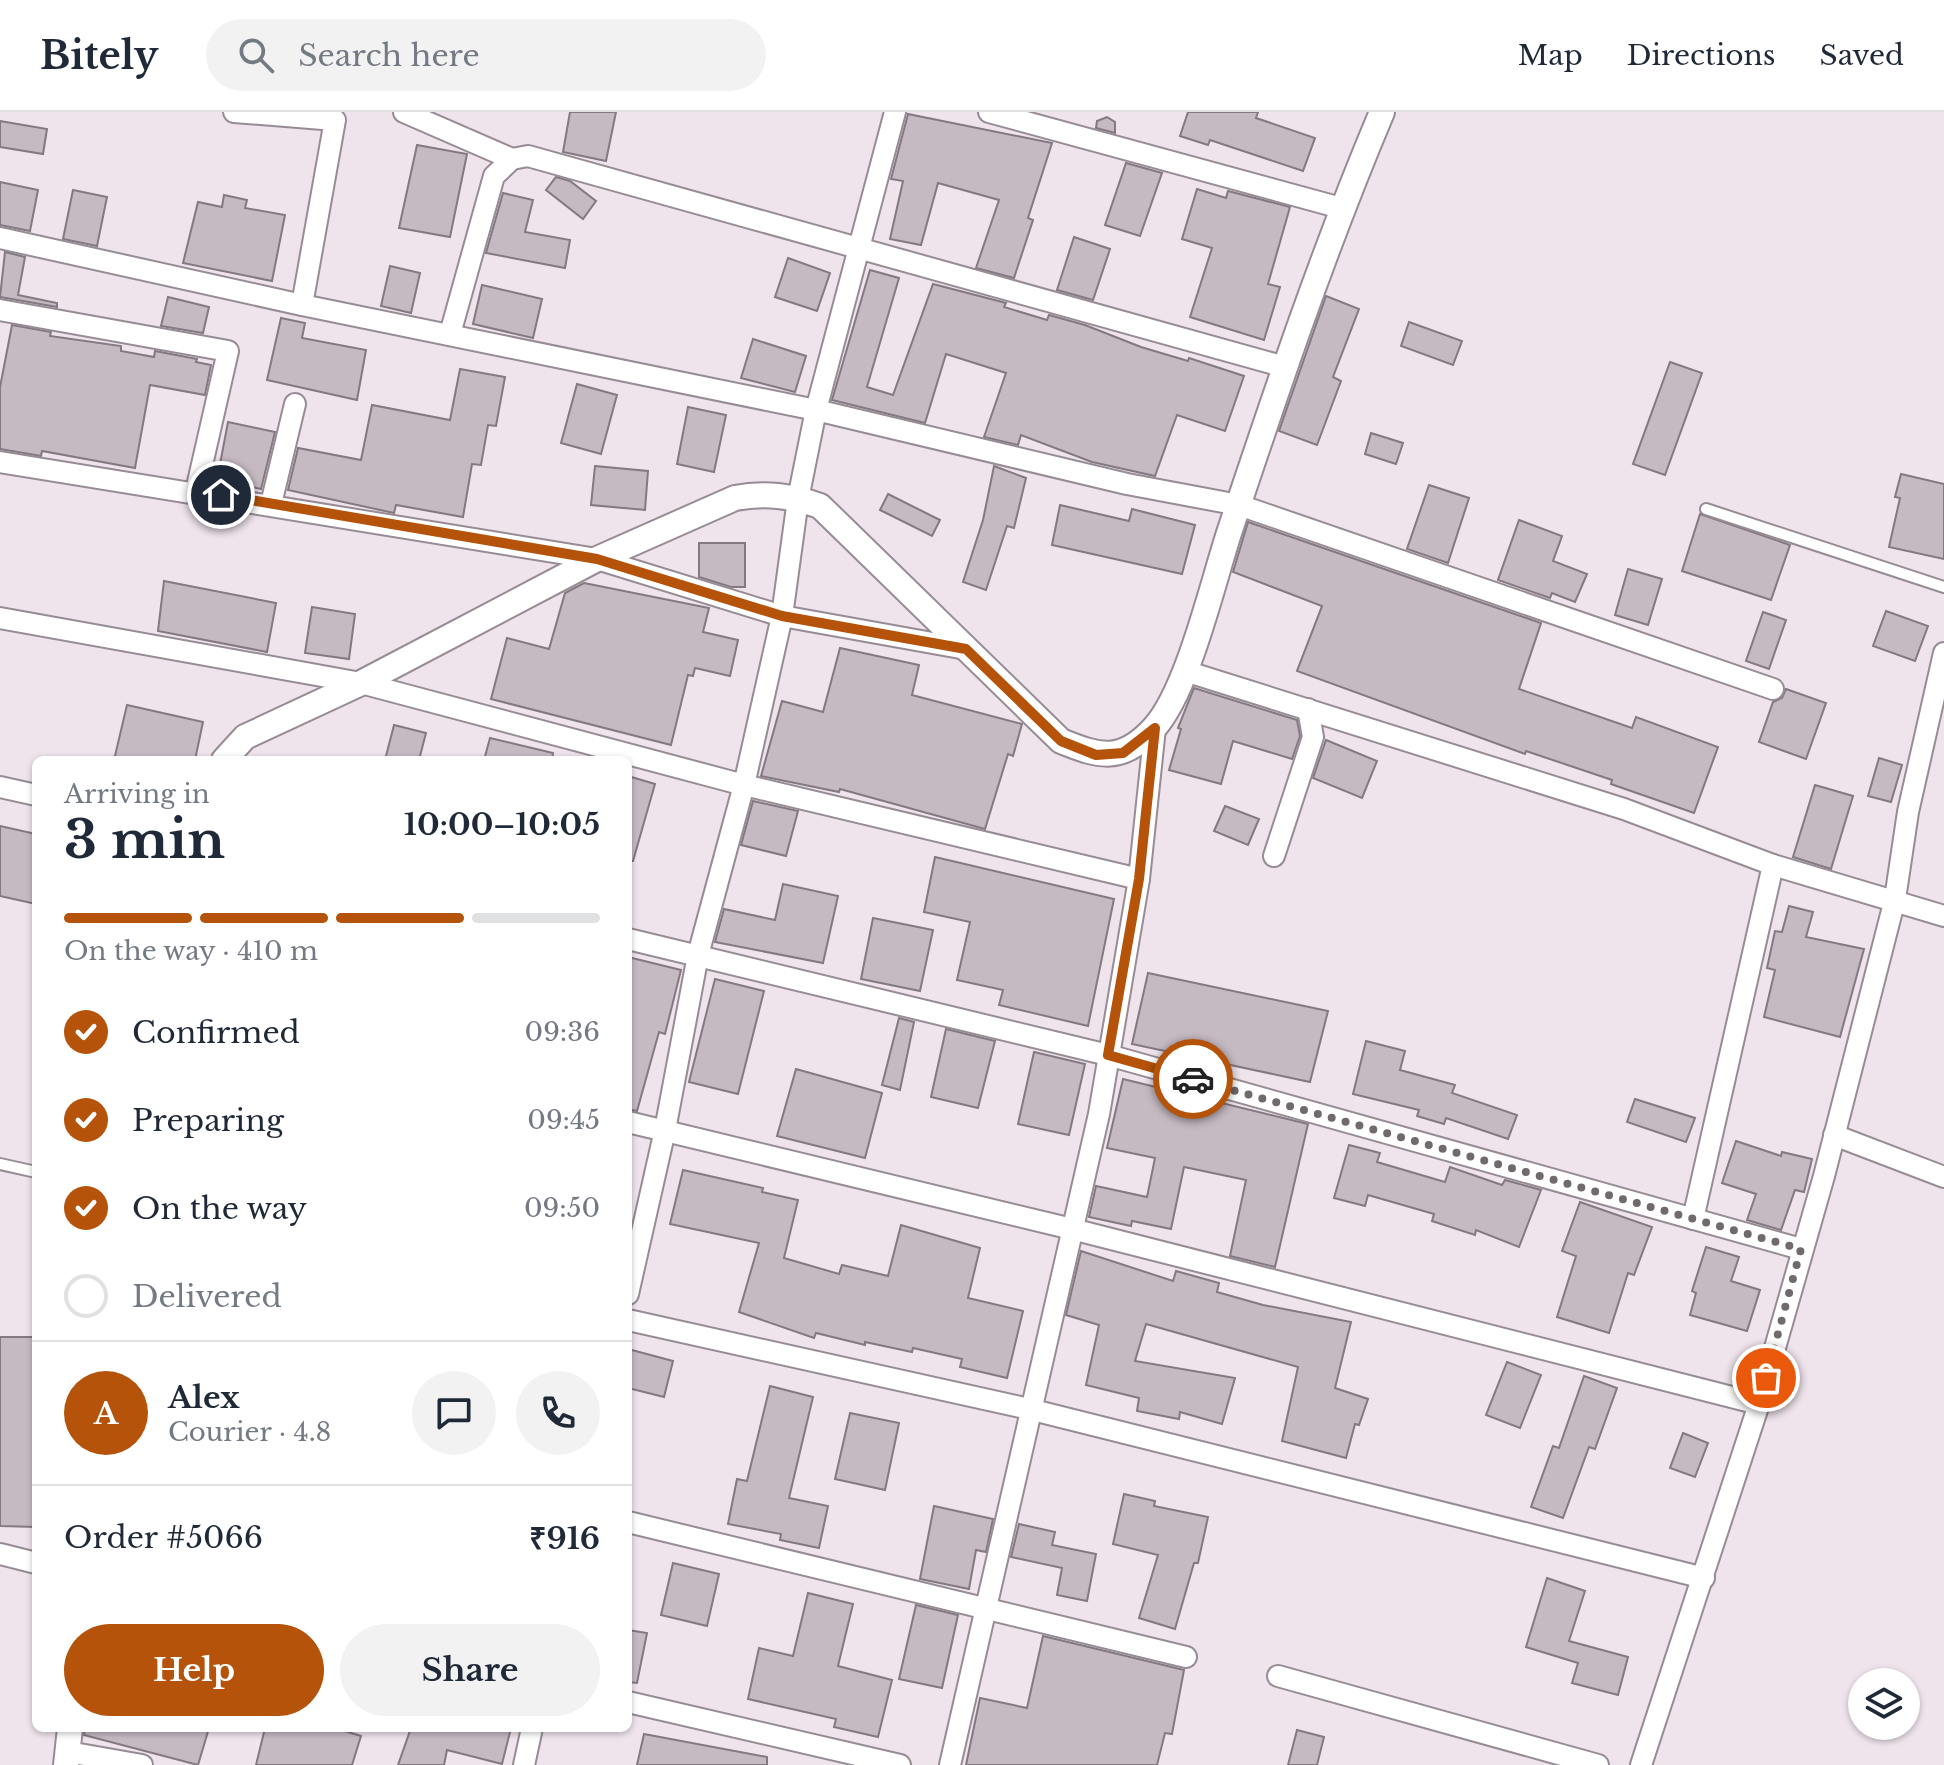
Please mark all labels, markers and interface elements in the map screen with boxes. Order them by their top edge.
search box [206,19,766,91]
text: Bitely [40,32,158,79]
icon: search [234,33,278,77]
text: Search here [298,37,480,74]
text: Map [1518,38,1583,73]
text: Directions [1627,38,1776,73]
text: Saved [1820,38,1904,73]
pin [187,461,255,529]
icon: home [199,473,243,517]
text: Arriving in [64,778,210,810]
text: 10:00–10:05 [404,806,600,843]
text: 3 min [64,808,225,872]
text: On the way · 410 m [64,935,318,967]
icon: check [64,1010,108,1054]
text: Confirmed [132,1014,300,1051]
text: 09:36 [525,1016,600,1048]
courier [1153,1039,1233,1119]
icon: car [1171,1057,1215,1101]
icon: check [64,1098,108,1142]
text: Preparing [132,1102,284,1139]
text: 09:45 [527,1104,600,1136]
icon: check [64,1186,108,1230]
text: On the way [132,1190,307,1227]
text: 09:50 [524,1192,600,1224]
text: Delivered [132,1278,282,1315]
pin [1732,1344,1800,1412]
icon: bag [1744,1356,1788,1400]
button: chat [412,1371,496,1455]
button: phone [516,1371,600,1455]
text: Alex [168,1379,240,1416]
text: A [94,1395,118,1432]
text: Courier · 4.8 [168,1416,331,1448]
text: Order #5066 [64,1519,263,1556]
text: ₹916 [529,1520,600,1557]
button: Help [64,1624,324,1716]
button: Share [340,1624,600,1716]
map controls [1848,1668,1920,1740]
button: layers [1848,1668,1920,1740]

